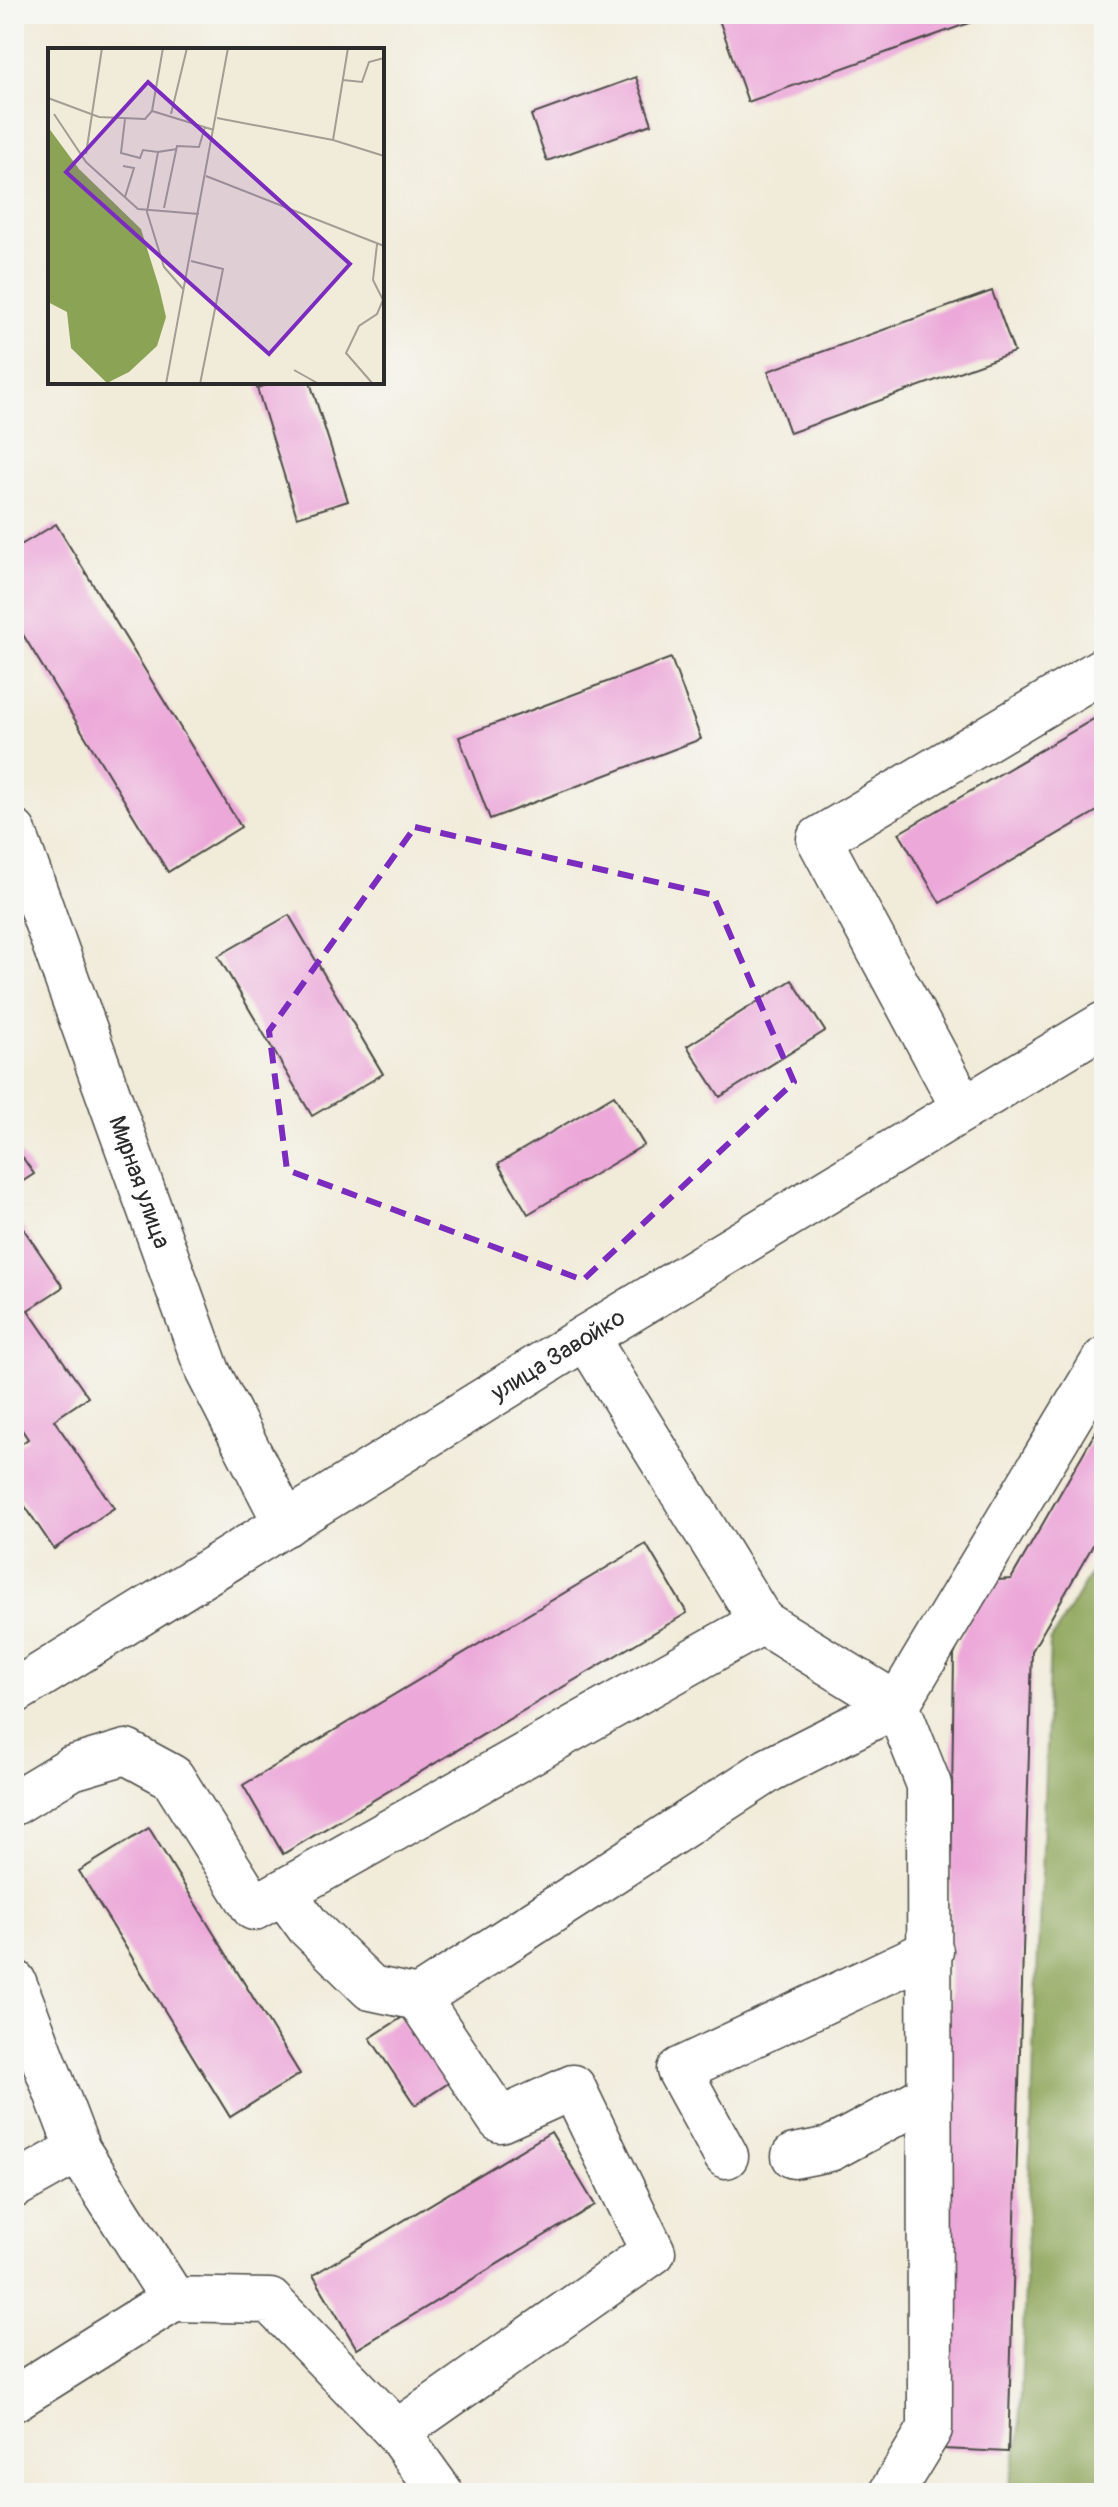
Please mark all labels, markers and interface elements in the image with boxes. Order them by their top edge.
inset map [48,48,384,384]
street label: Мирная улица [103,1112,177,1252]
street label: улица Завойко [485,1302,630,1407]

